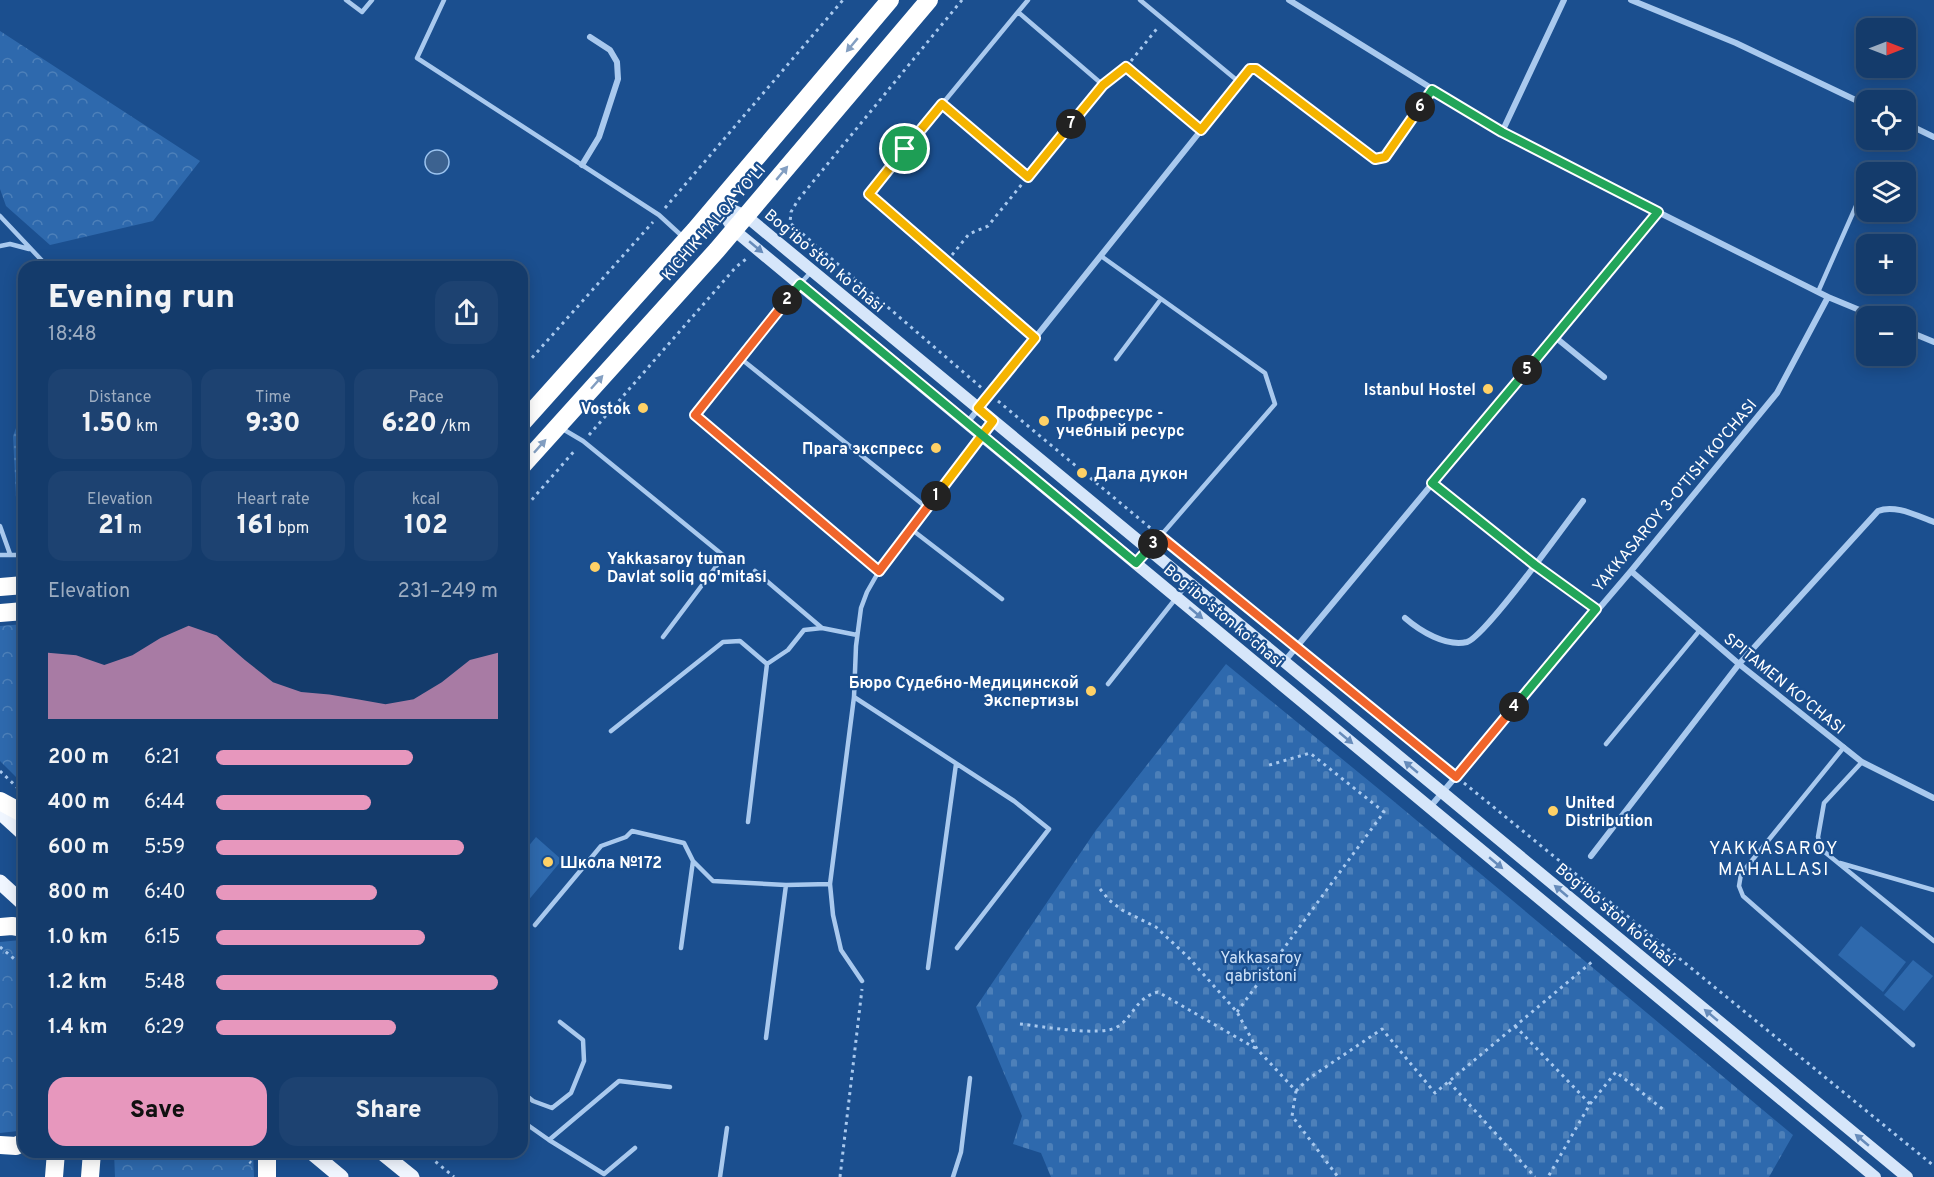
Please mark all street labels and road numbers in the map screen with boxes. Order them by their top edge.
street label: KICHIK HALQA YO'LI [658,161,771,286]
street label: Bogʻiboʻston koʻchasi [760,205,888,318]
street label: YAKKASAROY 3-O'TISH KO'CHASI [1589,396,1762,597]
street label: Bogʻiboʻston koʻchasi [1159,560,1287,673]
street label: SPITAMEN KO'CHASI [1719,629,1848,740]
street label: Bogʻiboʻston koʻchasi [1551,859,1679,972]

